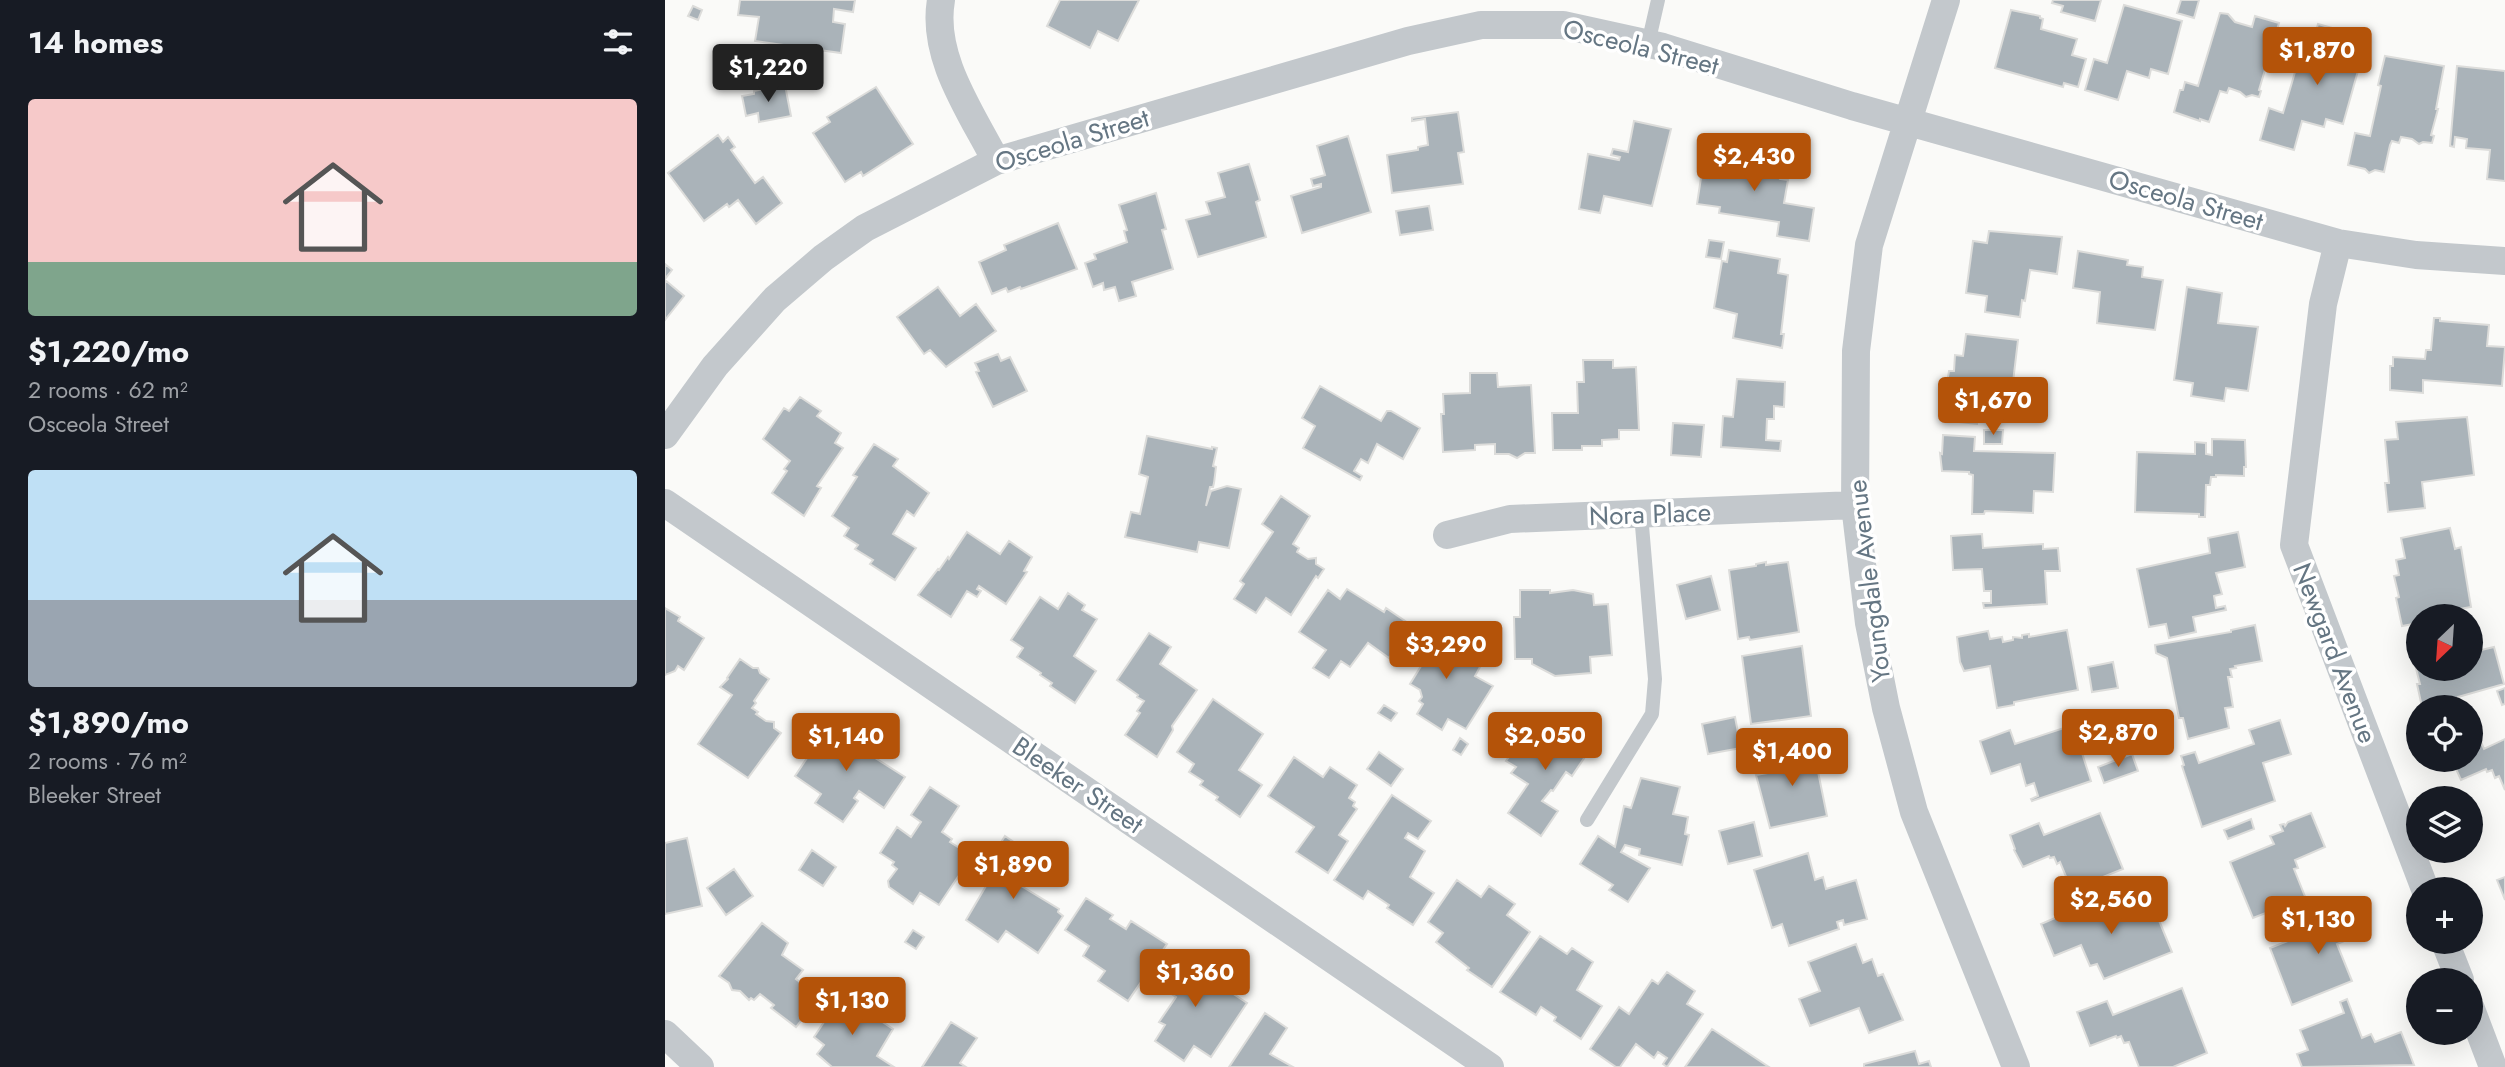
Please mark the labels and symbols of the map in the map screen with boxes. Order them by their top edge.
street label: Osceola Street [1559,9,1724,85]
pin: $1,870 [2260,28,2374,87]
pin: $1,220 [711,44,825,104]
street label: Osceola Street [990,98,1154,181]
pin: $2,430 [1697,134,1811,193]
street label: Osceola Street [2104,160,2269,240]
pin: $1,670 [1936,378,2050,437]
street label: Youngdale Avenue [1838,478,1900,684]
street label: Nora Place [1588,493,1712,535]
street label: Newgard Avenue [2283,557,2387,749]
north arrow [2406,604,2483,681]
pin: $3,290 [1389,622,1503,681]
pin: $2,870 [2061,710,2175,769]
pin: $2,050 [1488,712,1602,772]
pin: $1,140 [789,714,903,773]
street label: Bleeker Street [1005,727,1152,843]
pin: $1,400 [1735,728,1849,788]
pin: $1,890 [956,842,1070,901]
pin: $2,560 [2054,876,2168,936]
pin: $1,130 [2261,897,2375,956]
pin: $1,360 [1138,950,1252,1009]
pin: $1,130 [795,978,909,1037]

